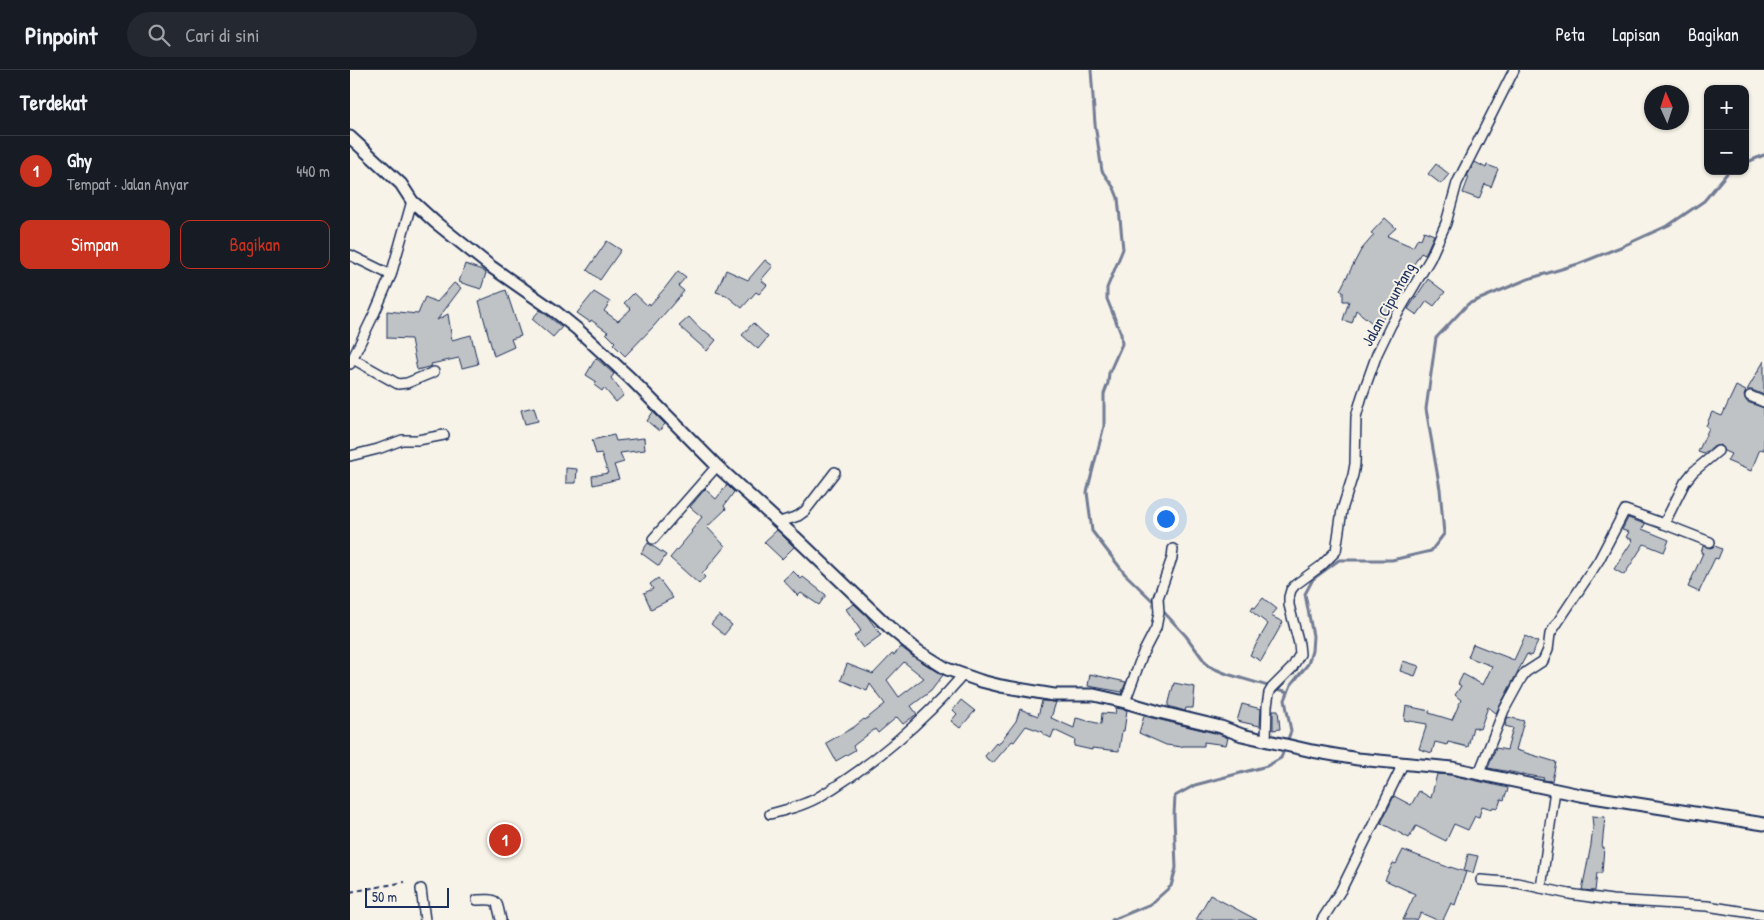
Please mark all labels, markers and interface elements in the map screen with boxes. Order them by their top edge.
search box [127,12,477,57]
text: Pinpoint [25,19,97,51]
icon: search [145,21,173,49]
text: Cari di sini [185,22,259,48]
text: Peta [1555,22,1584,47]
text: Lapisan [1612,22,1660,47]
text: Bagikan [1688,22,1739,47]
north arrow [1644,85,1689,130]
map controls [1704,85,1749,175]
button: + [1704,85,1749,130]
text: Terdekat [20,88,87,117]
button: − [1704,130,1749,175]
text: Ghy [67,147,92,173]
text: 1 [33,160,39,182]
text: 440 m [296,160,330,182]
text: Tempat · Jalan Anyar [67,173,189,195]
button: Simpan [20,220,170,269]
button: Bagikan [180,220,330,269]
street label: Jalan Cipuntang [1356,258,1420,350]
your location [1153,506,1179,532]
pin: 1 [489,821,521,859]
scale bar [365,885,449,908]
text: 50 m [372,887,397,906]

